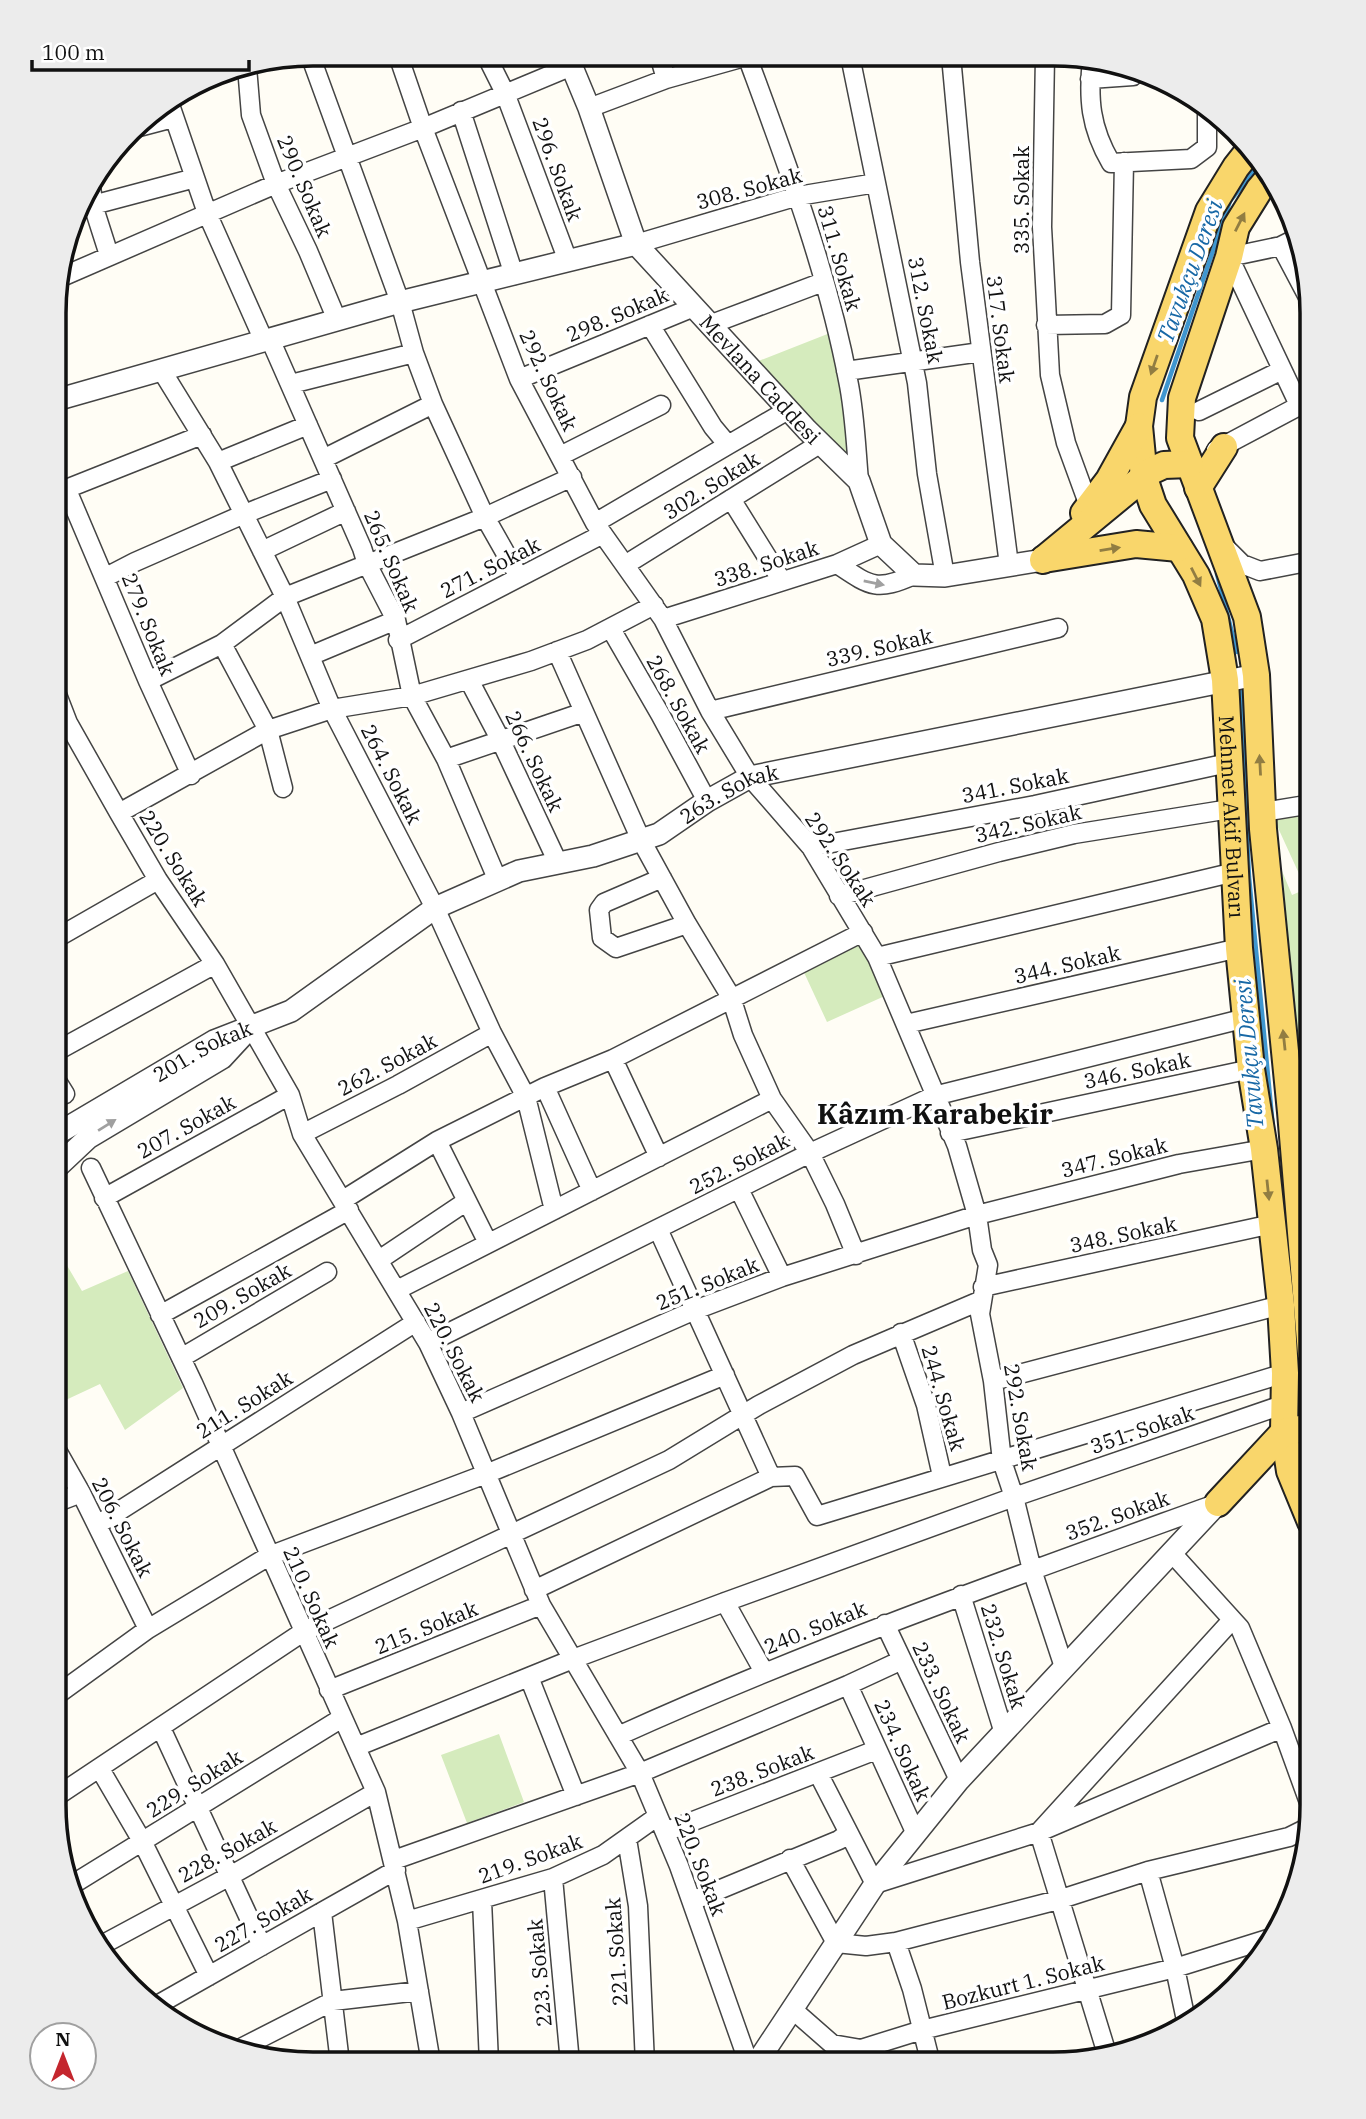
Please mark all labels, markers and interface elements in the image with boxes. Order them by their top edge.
scale bar [32,28,248,72]
text: 100 m [42,38,105,66]
street label: 296. Sokak [526,113,590,225]
street label: 290. Sokak [271,131,339,242]
street label: 335. Sokak [1007,145,1035,254]
street label: 308. Sokak [693,160,806,216]
water label: Tavukçu Deresi [1149,195,1229,347]
street label: 311. Sokak [812,202,869,315]
one-way arrow [1234,212,1246,232]
street label: 312. Sokak [902,254,950,367]
street label: 317. Sokak [980,273,1022,385]
street label: 298. Sokak [562,280,673,348]
street label: Mevlana Caddesi [694,308,827,450]
street label: 292. Sokak [513,325,585,436]
one-way arrow [1148,355,1159,376]
street label: 302. Sokak [658,444,765,526]
street label: 265. Sokak [358,506,426,617]
street label: 271. Sokak [435,530,545,604]
street label: 338. Sokak [710,533,823,593]
one-way arrow [1099,543,1121,554]
one-way arrow [1190,567,1201,587]
street label: 279. Sokak [116,568,183,680]
one-way arrow [863,578,885,589]
street label: 339. Sokak [823,621,936,673]
street label: 268. Sokak [640,650,718,759]
street label: 266. Sokak [499,706,571,817]
street label: Mehmet Akif Bulvarı [1213,715,1251,919]
street label: 264. Sokak [355,719,429,829]
one-way arrow [1255,754,1266,776]
street label: 263. Sokak [674,757,781,830]
street label: 341. Sokak [959,761,1072,809]
street label: 342. Sokak [972,797,1085,849]
street label: 220. Sokak [133,805,215,912]
street label: 292. Sokak [799,806,883,912]
street label: 344. Sokak [1011,938,1124,990]
water label: Tavukçu Deresi [1227,978,1269,1130]
street label: 201. Sokak [147,1013,257,1088]
street label: 262. Sokak [333,1026,442,1102]
one-way arrow [1278,1029,1289,1051]
street label: 346. Sokak [1081,1045,1194,1095]
street label: 207. Sokak [132,1087,241,1165]
district label: Kâzım Karabekir [817,1095,1053,1132]
one-way arrow [98,1119,117,1132]
street label: 252. Sokak [684,1126,794,1200]
street label: 347. Sokak [1058,1130,1171,1184]
one-way arrow [1263,1179,1274,1201]
street label: 348. Sokak [1067,1209,1180,1259]
street label: 251. Sokak [651,1249,763,1316]
street label: 209. Sokak [188,1255,297,1334]
street label: 220. Sokak [418,1297,492,1407]
street label: 244. Sokak [916,1342,973,1455]
street label: 292. Sokak [998,1361,1044,1474]
street label: 211. Sokak [191,1363,298,1445]
street label: 351. Sokak [1086,1398,1199,1460]
street label: 206. Sokak [86,1472,160,1582]
street label: 352. Sokak [1061,1483,1173,1547]
street label: 210. Sokak [277,1542,347,1653]
street label: 215. Sokak [370,1593,482,1660]
street label: 240. Sokak [759,1593,871,1660]
street label: 232. Sokak [975,1600,1033,1713]
street label: 233. Sokak [906,1637,978,1748]
street label: 234. Sokak [868,1695,938,1806]
street label: 238. Sokak [706,1737,818,1803]
street label: 229. Sokak [141,1742,248,1824]
street label: 220. Sokak [668,1808,734,1920]
street label: 228. Sokak [173,1811,282,1889]
street label: 219. Sokak [474,1826,586,1890]
street label: 227. Sokak [209,1879,318,1958]
street label: 221. Sokak [598,1896,634,2007]
street label: 223. Sokak [520,1917,558,2028]
street label: Bozkurt 1. Sokak [939,1948,1108,2016]
north arrow [28,2021,98,2091]
text: N [55,2027,71,2051]

